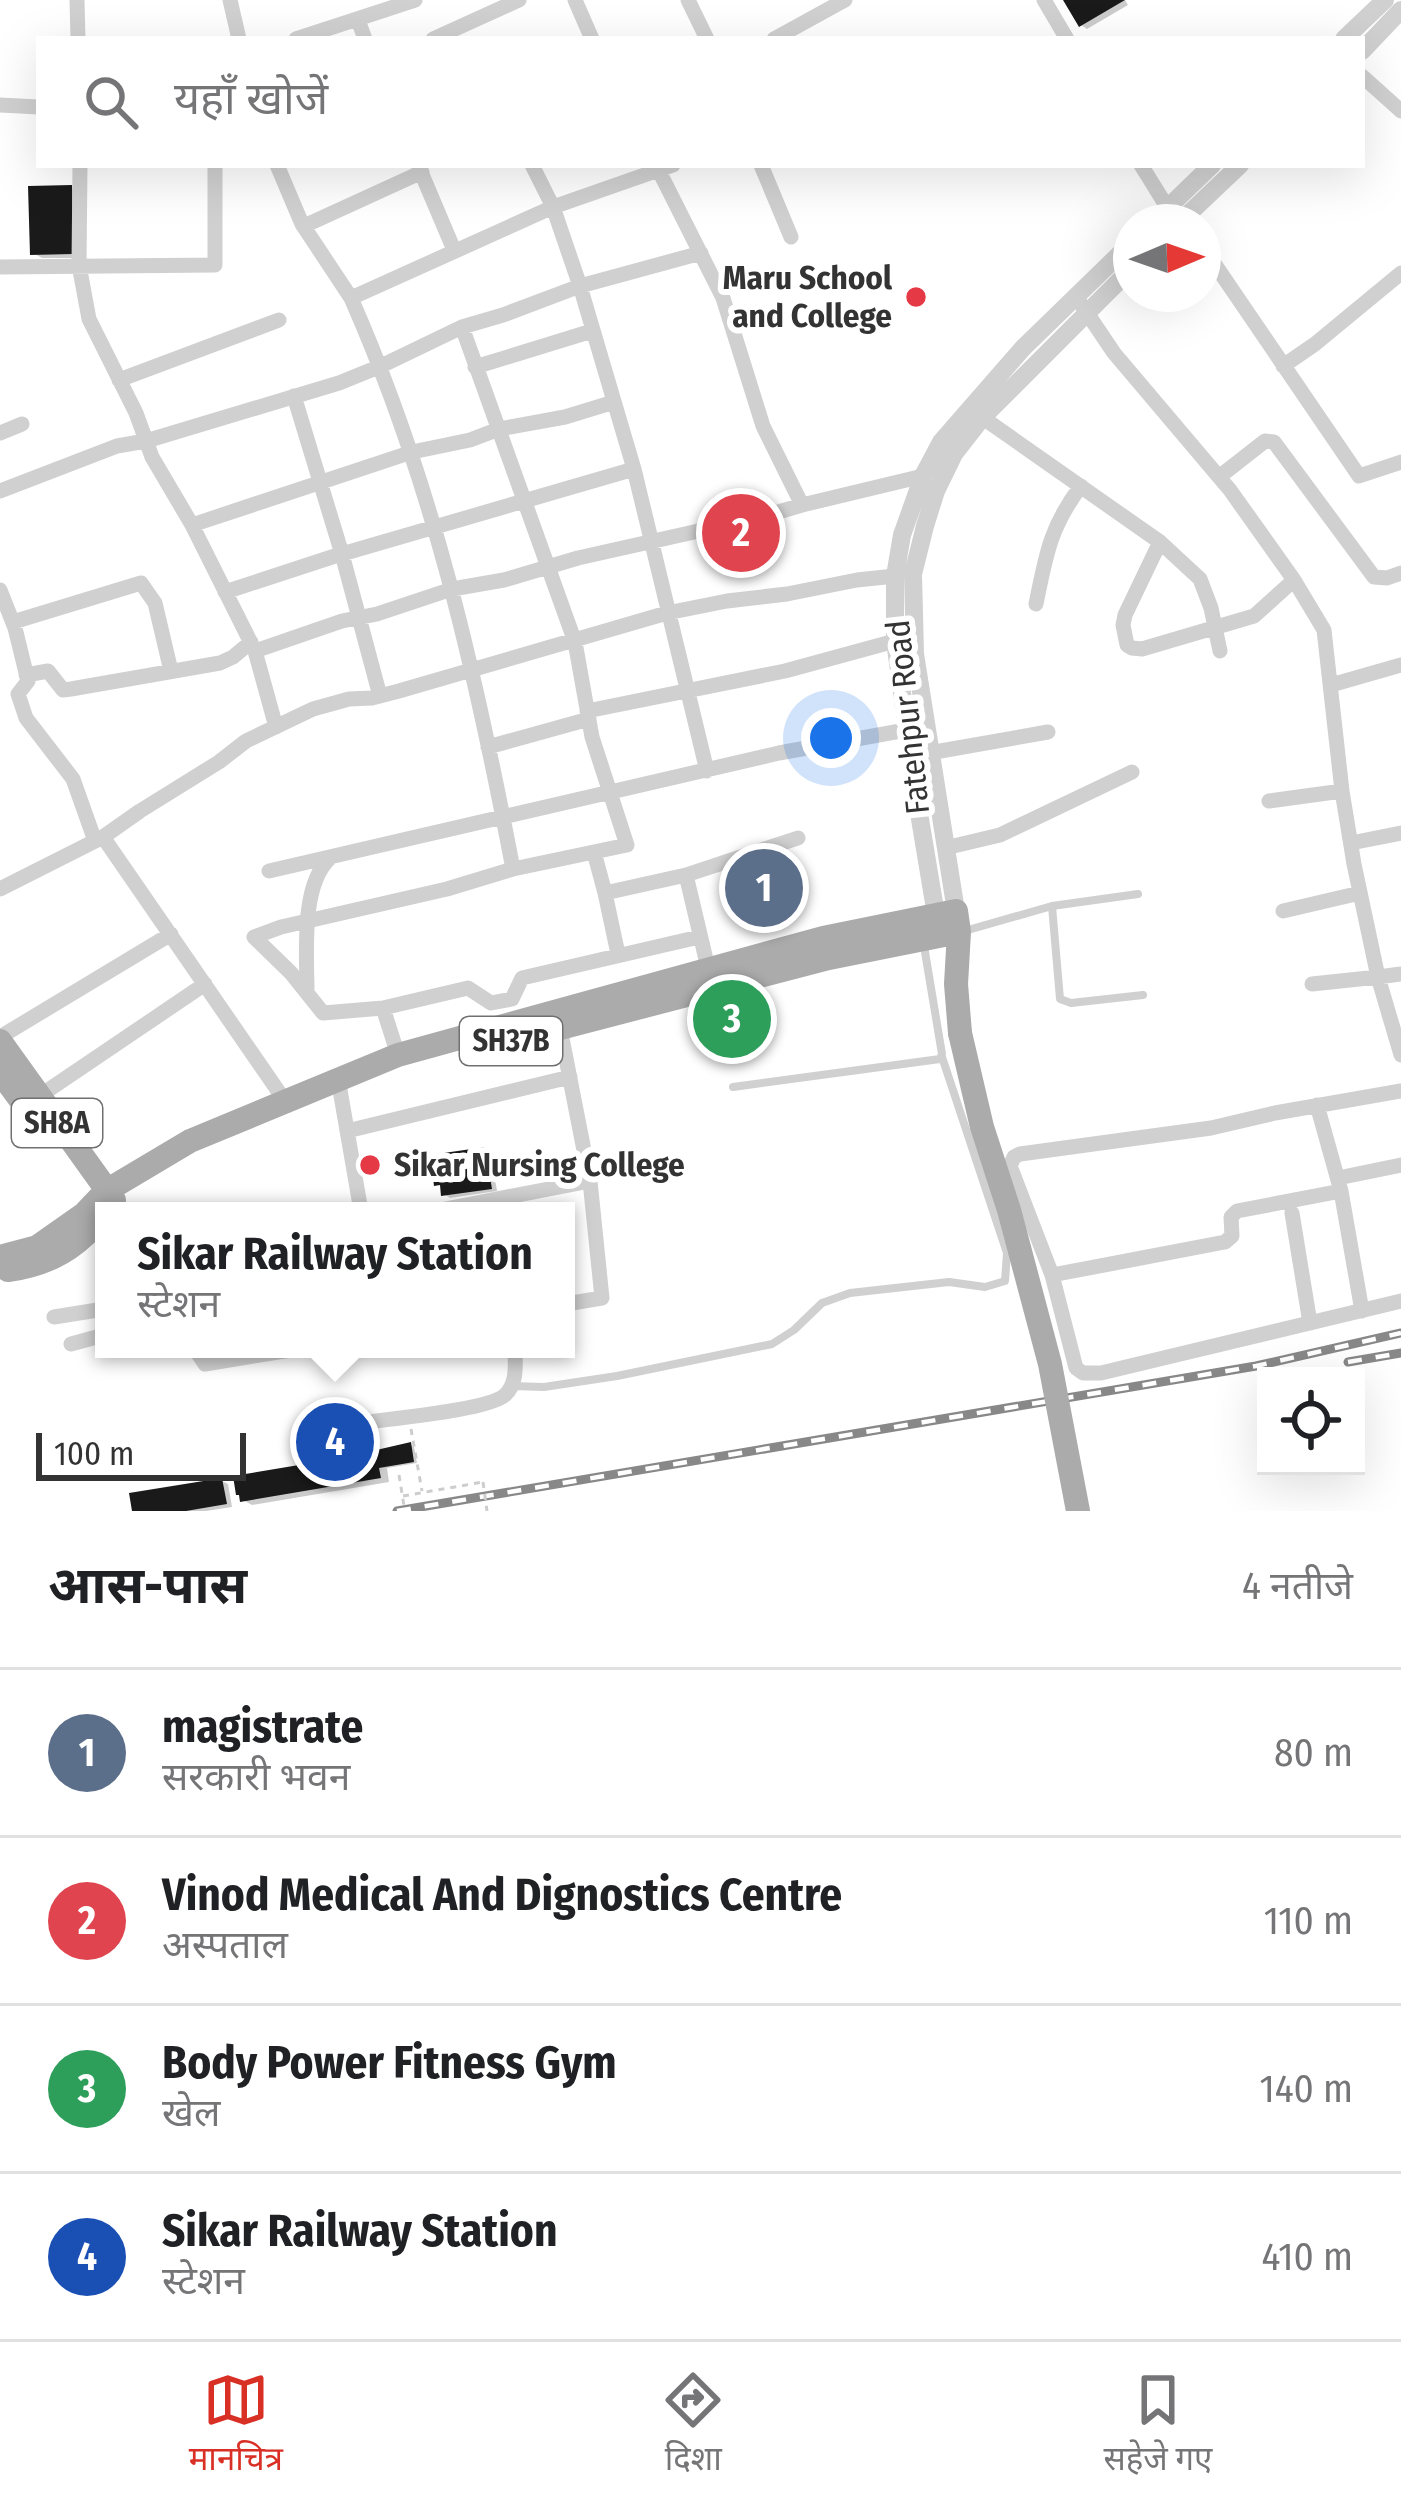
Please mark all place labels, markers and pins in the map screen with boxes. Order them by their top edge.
place label: Maru School and College [723,258,893,336]
marker: Maru School and College [903,284,929,310]
pin: 2 [702,488,780,578]
pin: 1 [725,843,803,933]
pin: 3 [693,974,771,1064]
place label: Sikar Nursing College [394,1145,685,1185]
marker: Sikar Nursing College [357,1152,383,1178]
pin: 4 [296,1397,374,1487]

